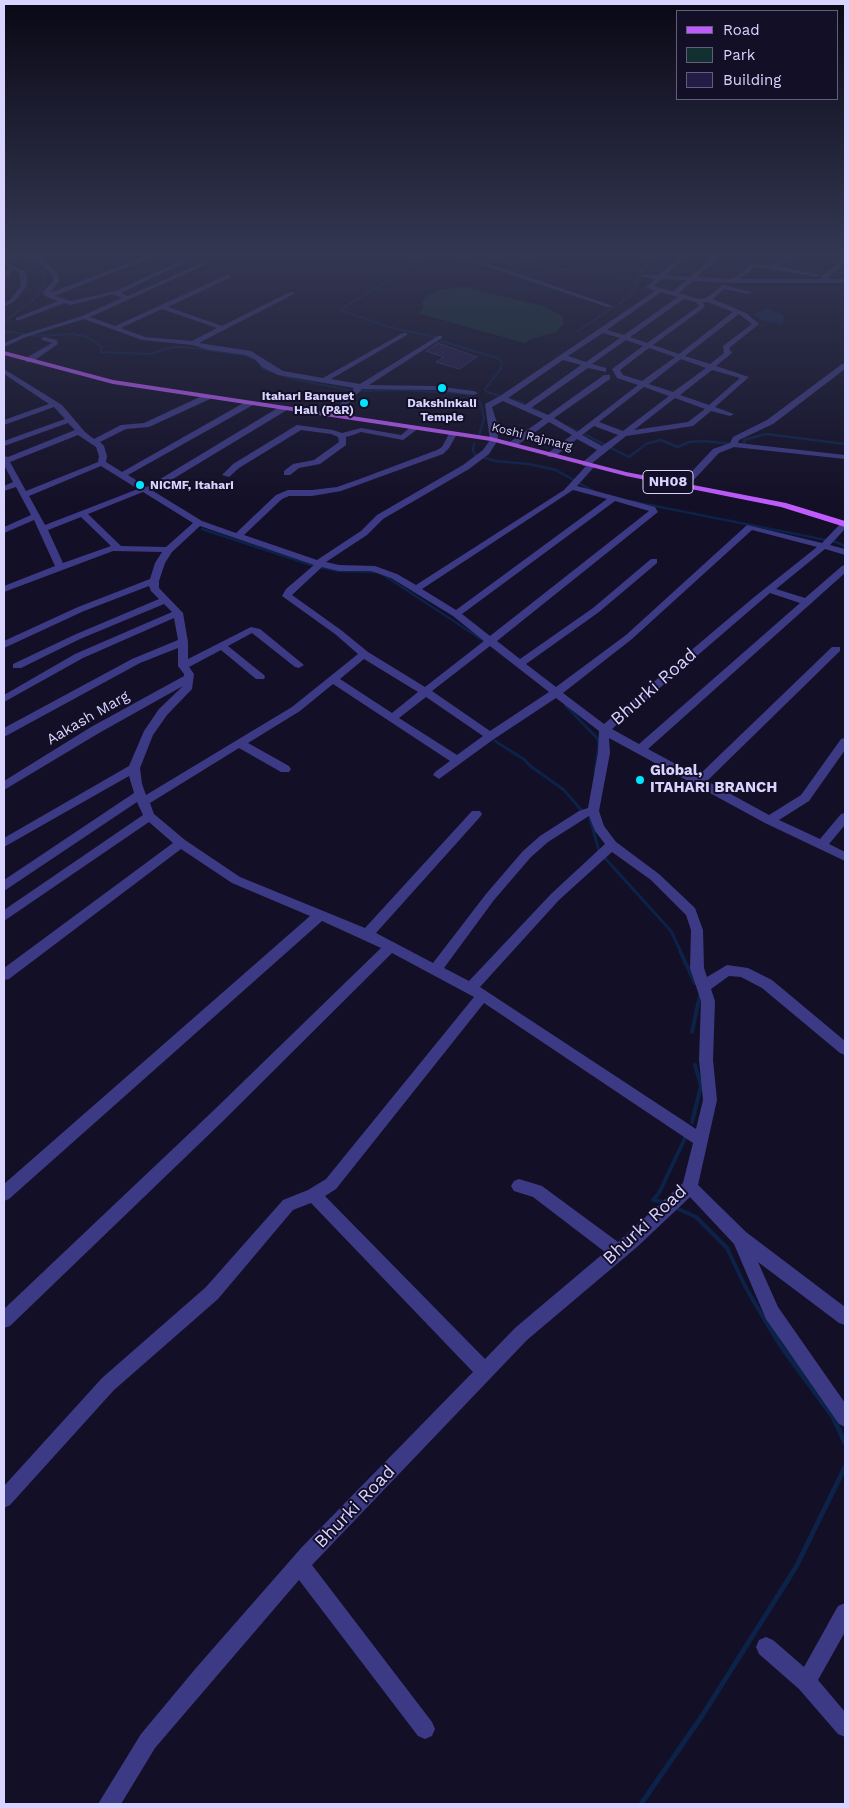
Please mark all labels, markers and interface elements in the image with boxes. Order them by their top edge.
legend [676,10,839,100]
text: Road [723,21,760,39]
text: Park [723,46,755,64]
text: Building [723,71,781,89]
marker: Dakshinkali Temple [436,382,448,394]
place label: Itahari Banquet Hall (P&R) [262,389,354,417]
place label: Dakshinkali Temple [407,396,477,424]
marker: Itahari Banquet Hall (P&R) [358,397,370,409]
street label: Koshi Rajmarg [490,420,574,454]
road number: NH08 [643,471,693,494]
place label: NICMF, Itahari [150,478,234,492]
marker: NICMF, Itahari [134,479,146,491]
street label: Bhurki Road [607,644,701,730]
street label: Aakash Marg [43,687,133,749]
place label: Global, ITAHARI BRANCH [650,762,777,797]
marker: Global, ITAHARI BRANCH [634,774,646,786]
street label: Bhurki Road [599,1181,691,1269]
street label: Bhurki Road [310,1461,400,1553]

